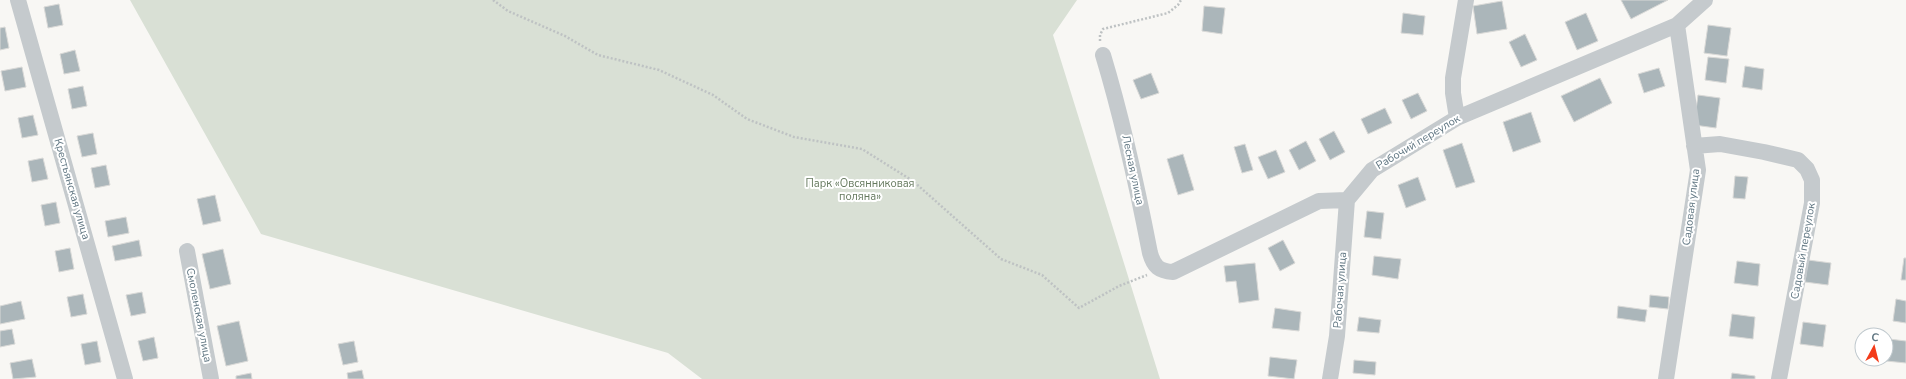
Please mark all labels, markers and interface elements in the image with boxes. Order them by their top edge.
street label: Рабочий переулок [1373,111,1463,173]
street label: Лесная улица [1118,134,1148,206]
street label: Крестьянская улица [50,137,94,241]
street label: Садовая улица [1679,168,1703,246]
park label: Парк «Овсянниковая поляна» [805,176,915,204]
street label: Садовый переулок [1787,201,1819,300]
street label: Рабочая улица [1330,251,1350,329]
street label: Смоленская улица [182,267,216,364]
north arrow [1854,327,1894,367]
text: С [1871,330,1880,346]

